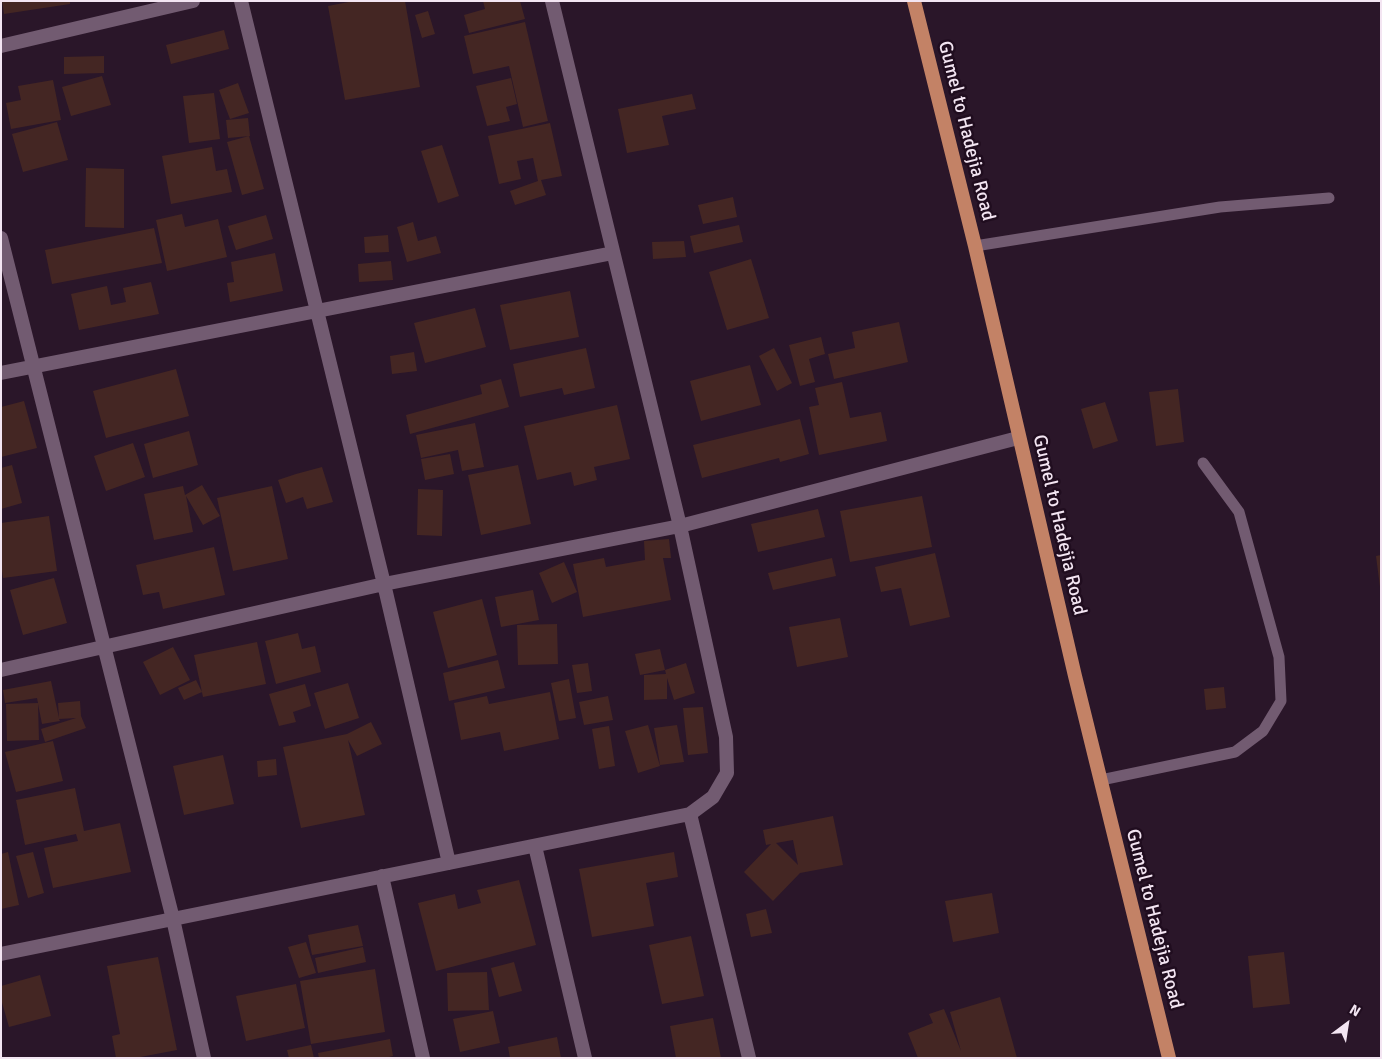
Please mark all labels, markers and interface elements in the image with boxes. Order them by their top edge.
street label: Gumel to Hadejia Road [933,39,999,223]
street label: Gumel to Hadejia Road [1027,433,1091,617]
street label: Gumel to Hadejia Road [1121,827,1187,1011]
north arrow [1322,999,1372,1049]
text: N [1346,1001,1364,1021]

